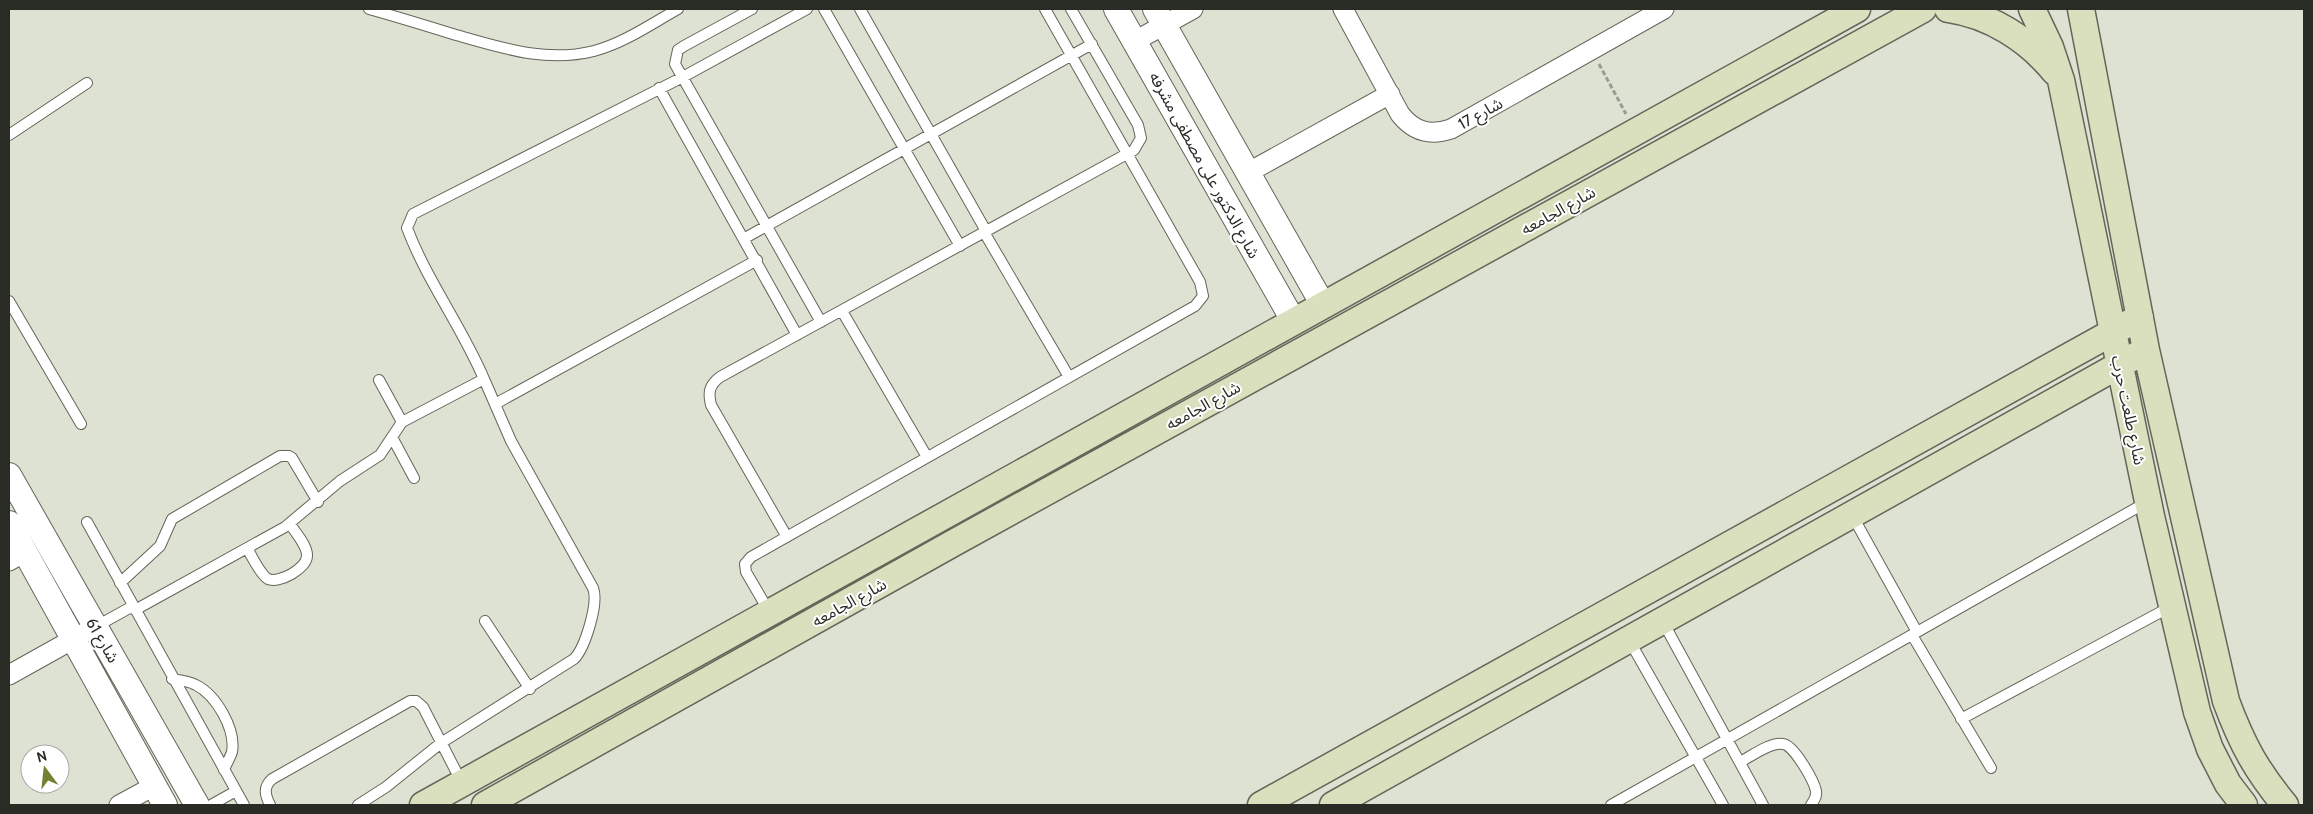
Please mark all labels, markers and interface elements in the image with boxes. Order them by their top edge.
street label: شارع الدكتور على مصطفى مشرفه [1143,69,1264,263]
street label: شارع 17 [1455,93,1507,136]
street label: شارع الجامعه [1518,182,1600,241]
street label: شارع طلعت حرب [2105,354,2149,467]
street label: شارع الجامعه [1163,377,1245,436]
street label: شارع الجامعه [809,574,891,633]
street label: شارع 61 [79,614,123,668]
north arrow [20,744,70,794]
text: N [35,746,49,766]

